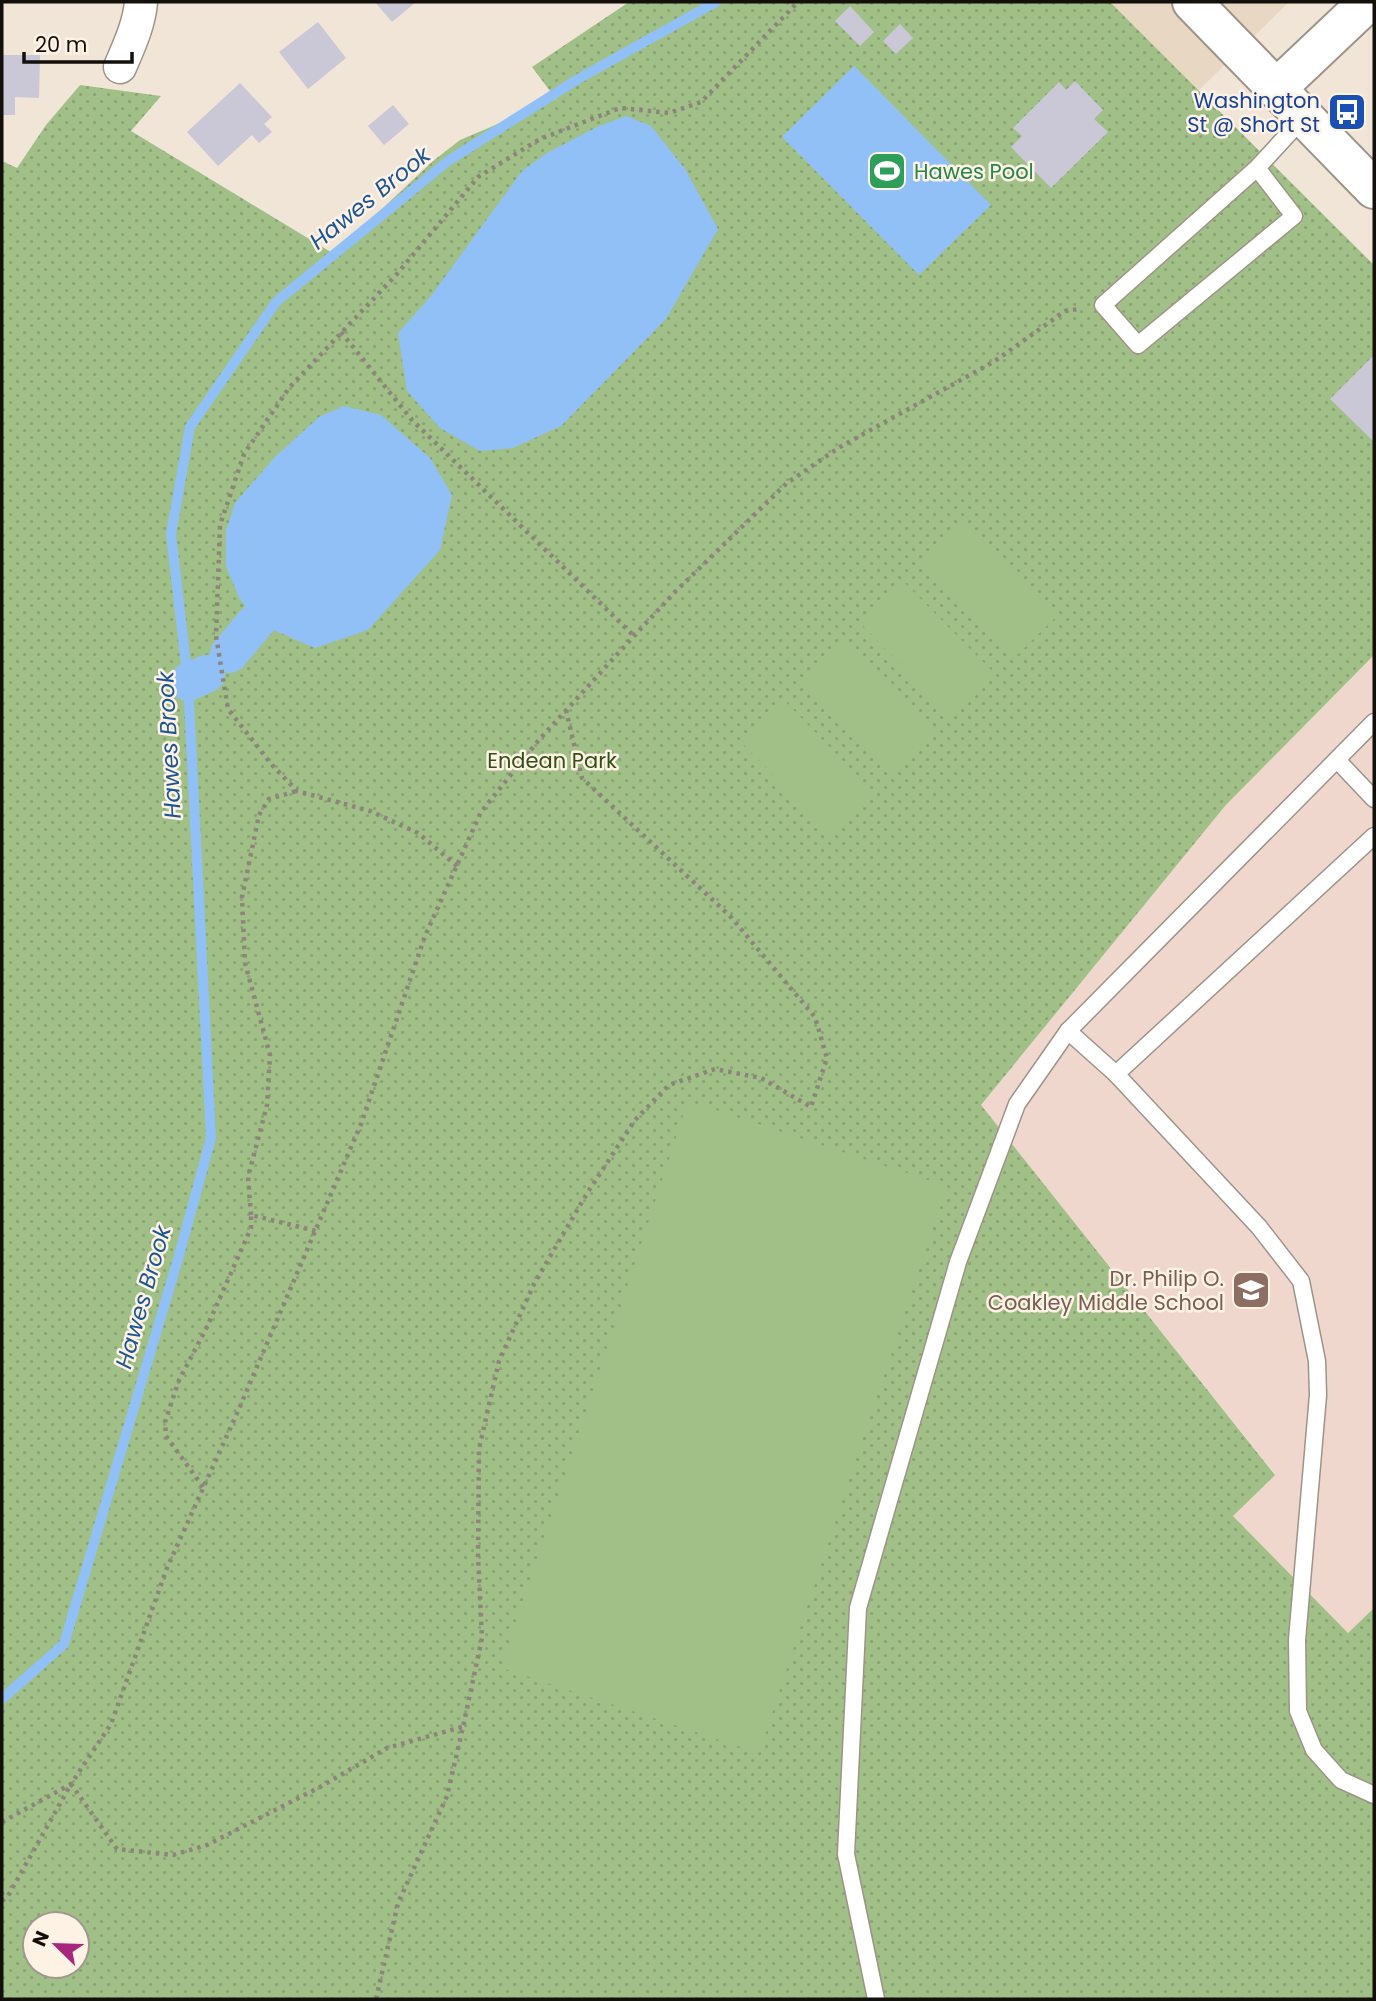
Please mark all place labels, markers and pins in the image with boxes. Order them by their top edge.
place label: Washington St @ Short St [1187,86,1320,139]
bus stop icon: Washington St @ Short St [1326,91,1368,133]
sports icon: Hawes Pool [866,150,908,192]
place label: Hawes Pool [914,157,1034,186]
place label: Dr. Philip O. Coakley Middle School [988,1264,1224,1317]
school or university icon: Dr. Philip O. Coakley Middle School [1230,1269,1272,1311]

